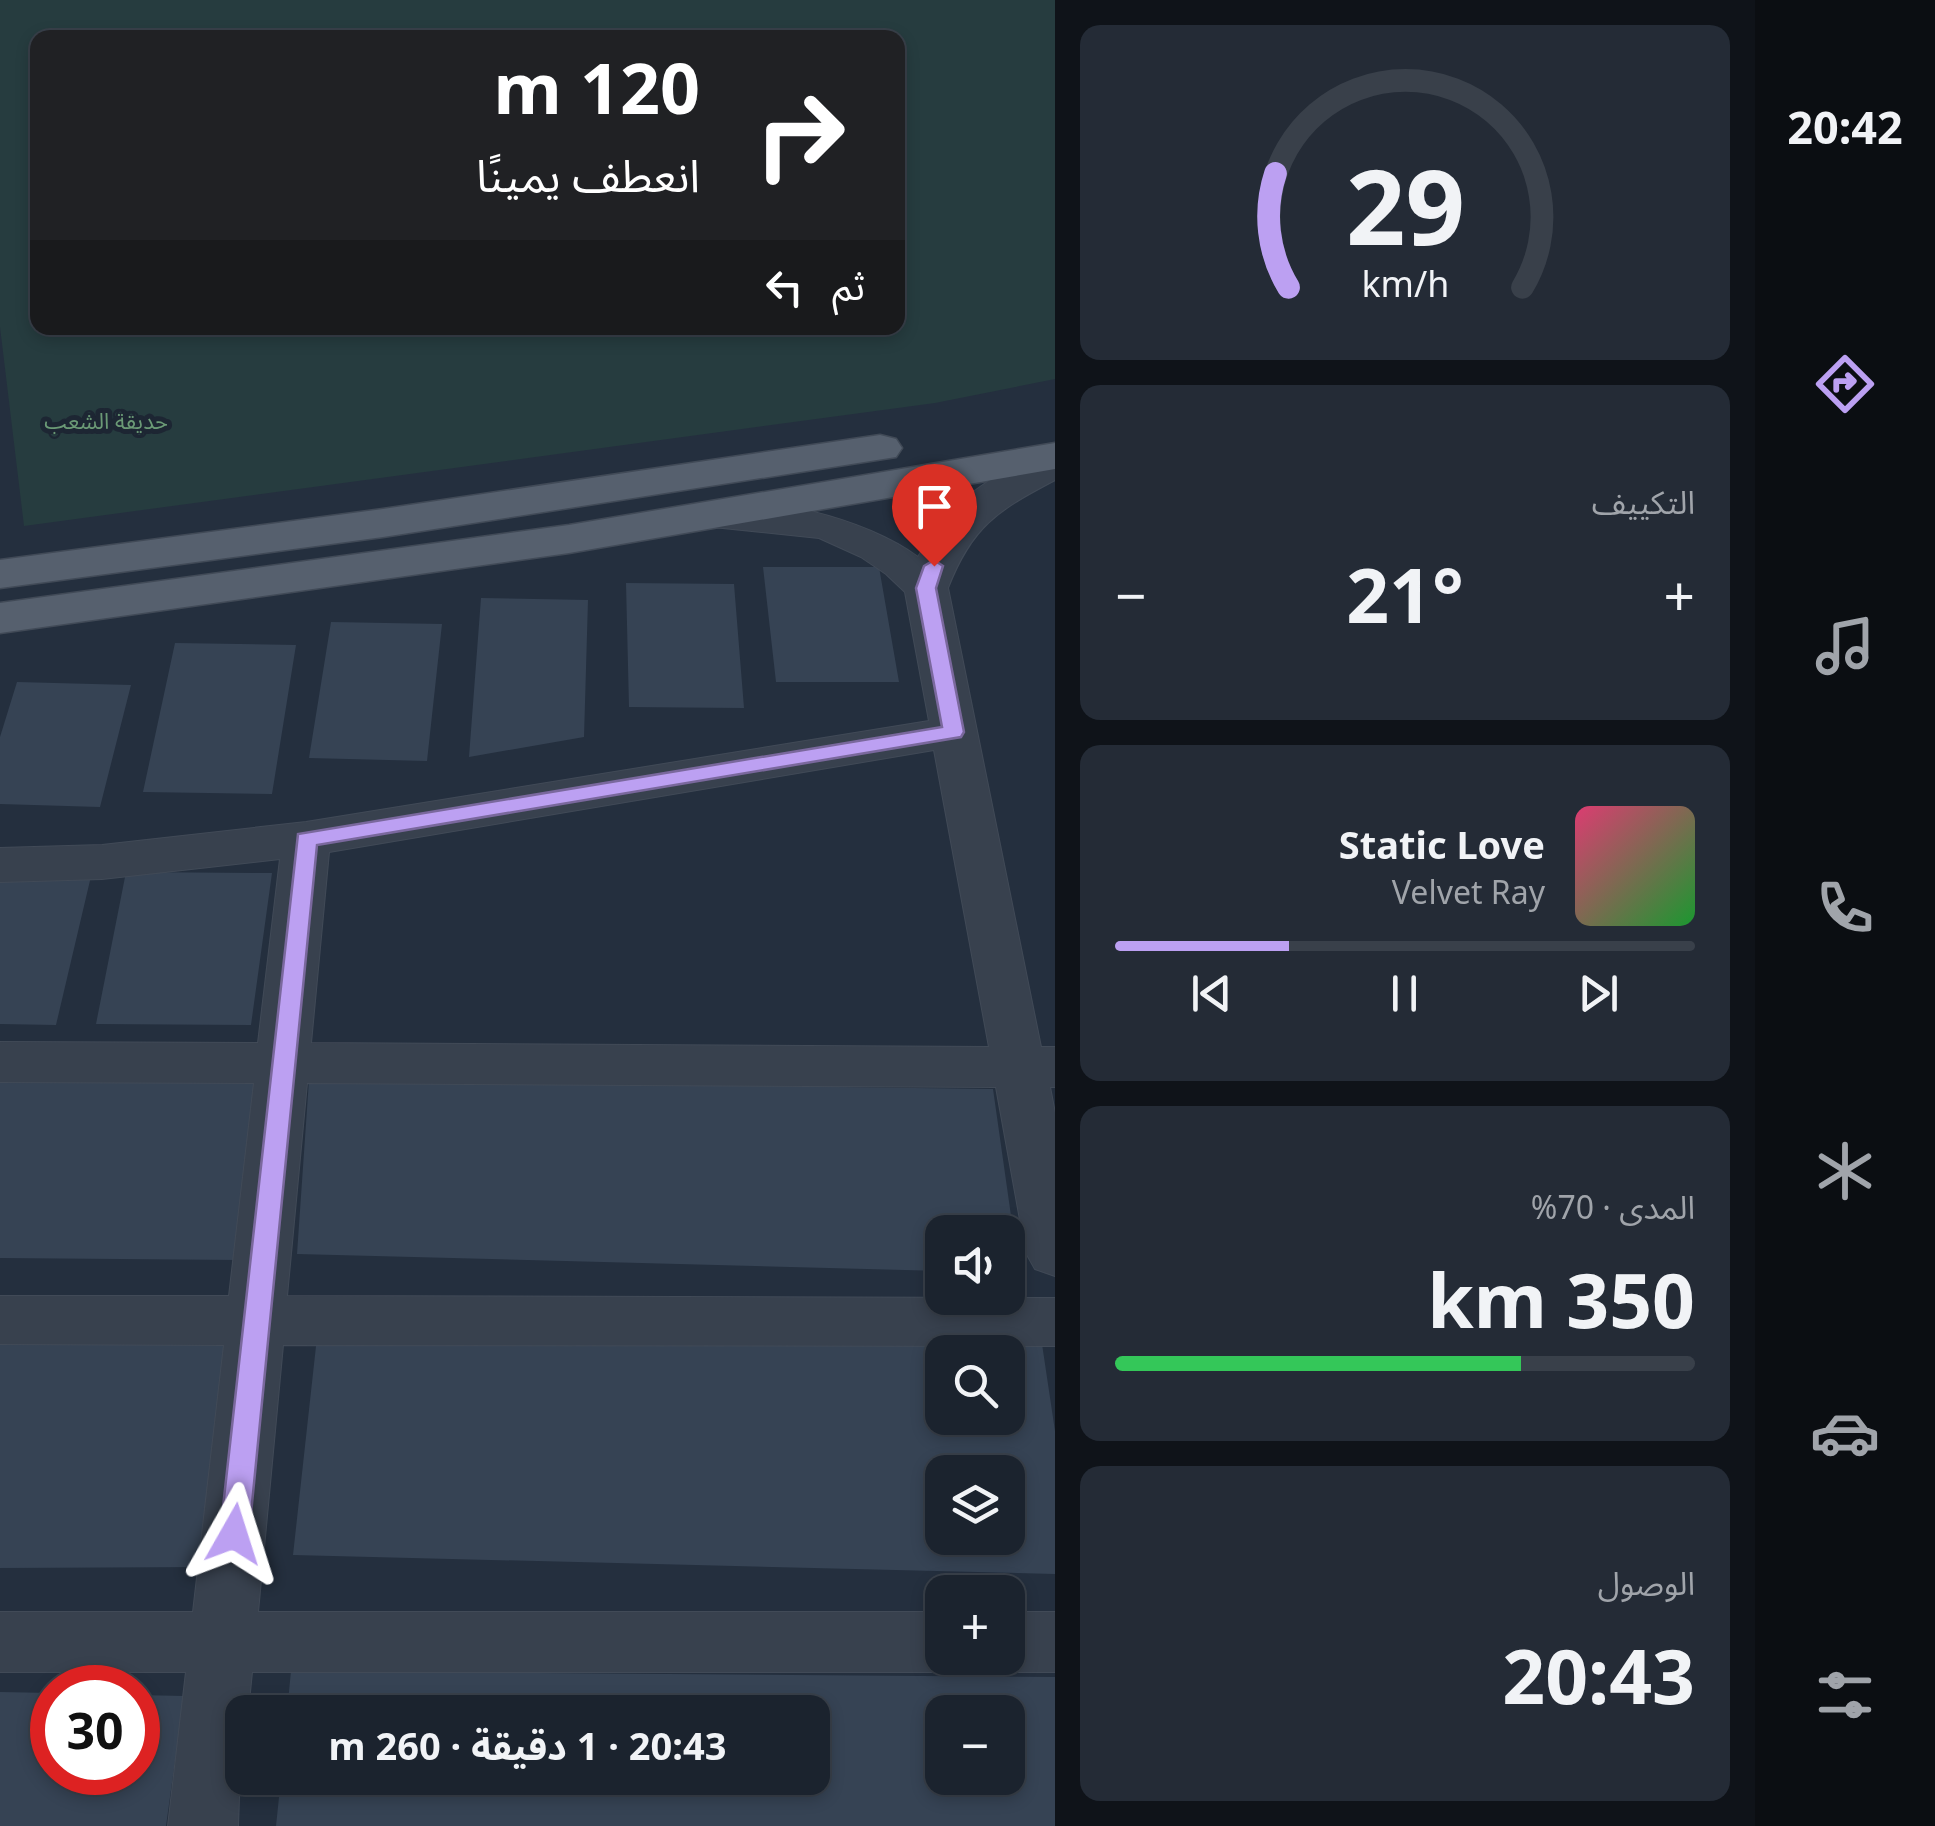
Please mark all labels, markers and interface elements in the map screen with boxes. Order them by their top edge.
text: 120 m [493,39,700,135]
icon: right [735,70,865,200]
text: 20:42 [1787,96,1903,157]
text: 29 [1346,134,1464,275]
text: انعطف يمينًا [476,144,700,205]
text: ثم [832,259,865,311]
text: km/h [1361,259,1449,307]
icon: left [757,260,812,315]
icon: directions [1810,349,1880,419]
park label: حديقة الشعب [44,405,168,435]
pin [892,464,977,567]
icon: arrive [907,479,962,534]
text: التكييف [1592,480,1695,523]
text: 21° [1346,543,1464,645]
text: − [1115,557,1146,632]
text: + [1664,557,1695,632]
icon: music [1810,611,1880,681]
text: Static Love [1339,818,1545,870]
text: Velvet Ray [1392,870,1545,913]
icon: phone [1810,873,1880,943]
icon: previous [1184,966,1239,1021]
icon: pause [1377,966,1432,1021]
icon: next [1571,966,1626,1021]
icon: climate [1810,1136,1880,1206]
text: المدى · 70% [1531,1185,1695,1228]
map controls [925,1215,1025,1795]
button: sound [925,1215,1025,1315]
text: 350 km [1427,1248,1695,1350]
button: search [925,1335,1025,1435]
icon: car [1810,1398,1880,1468]
button: layers [925,1455,1025,1555]
position arrow [182,1482,286,1586]
text: الوصول [1598,1561,1695,1604]
button: + [925,1575,1025,1675]
text: 20:43 [1502,1624,1695,1726]
icon: filters [1810,1660,1880,1730]
speed limit sign: 30 [30,1665,160,1795]
button: − [925,1695,1025,1795]
text: 20:43 · 1 دقيقة · 260 m [329,1719,726,1771]

